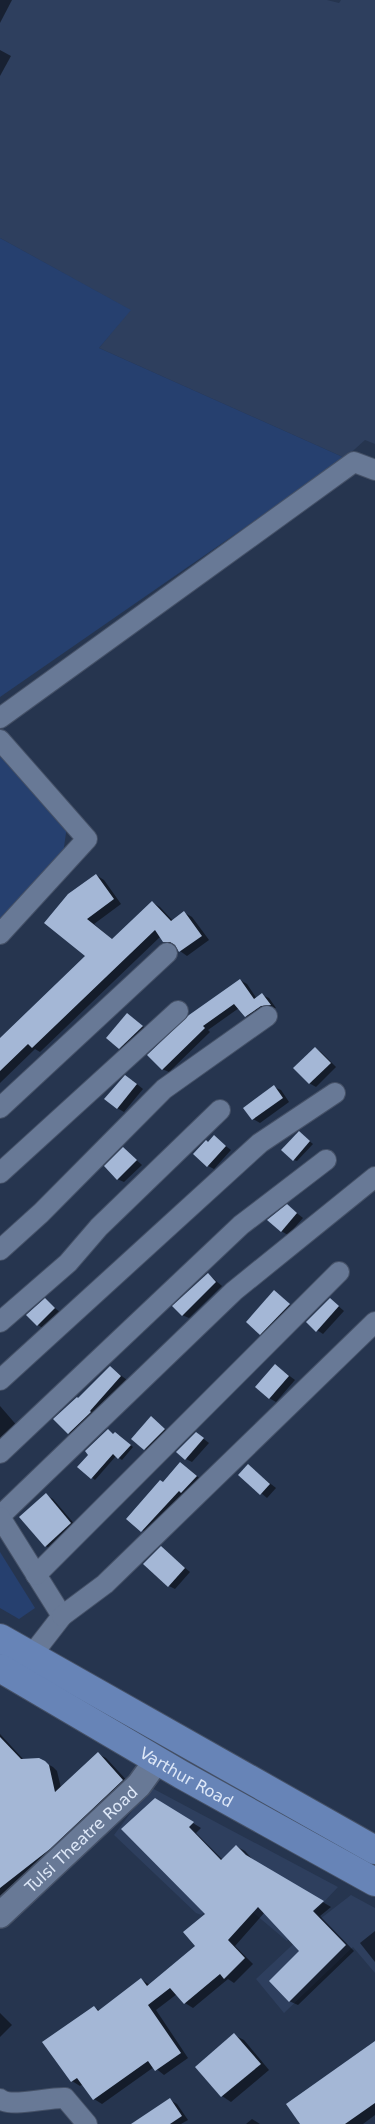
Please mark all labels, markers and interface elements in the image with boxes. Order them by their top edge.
street label: Varthur Road [136,1743,237,1811]
street label: Tulsi Theatre Road [20,1782,141,1897]

